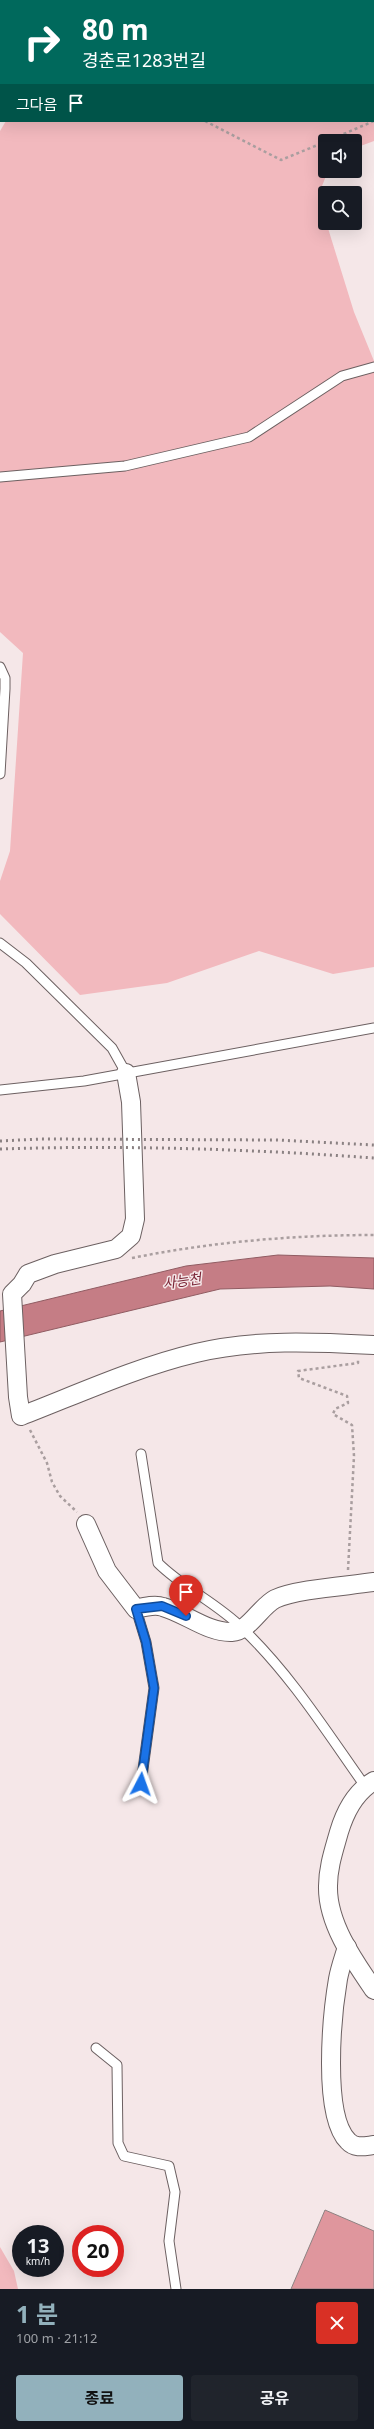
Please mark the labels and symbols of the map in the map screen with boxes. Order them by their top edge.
water label: 사능천 [161,1268,203,1293]
pin [169,1575,203,1616]
position arrow [120,1763,162,1805]
speed limit sign: 20 [72,2225,124,2277]

